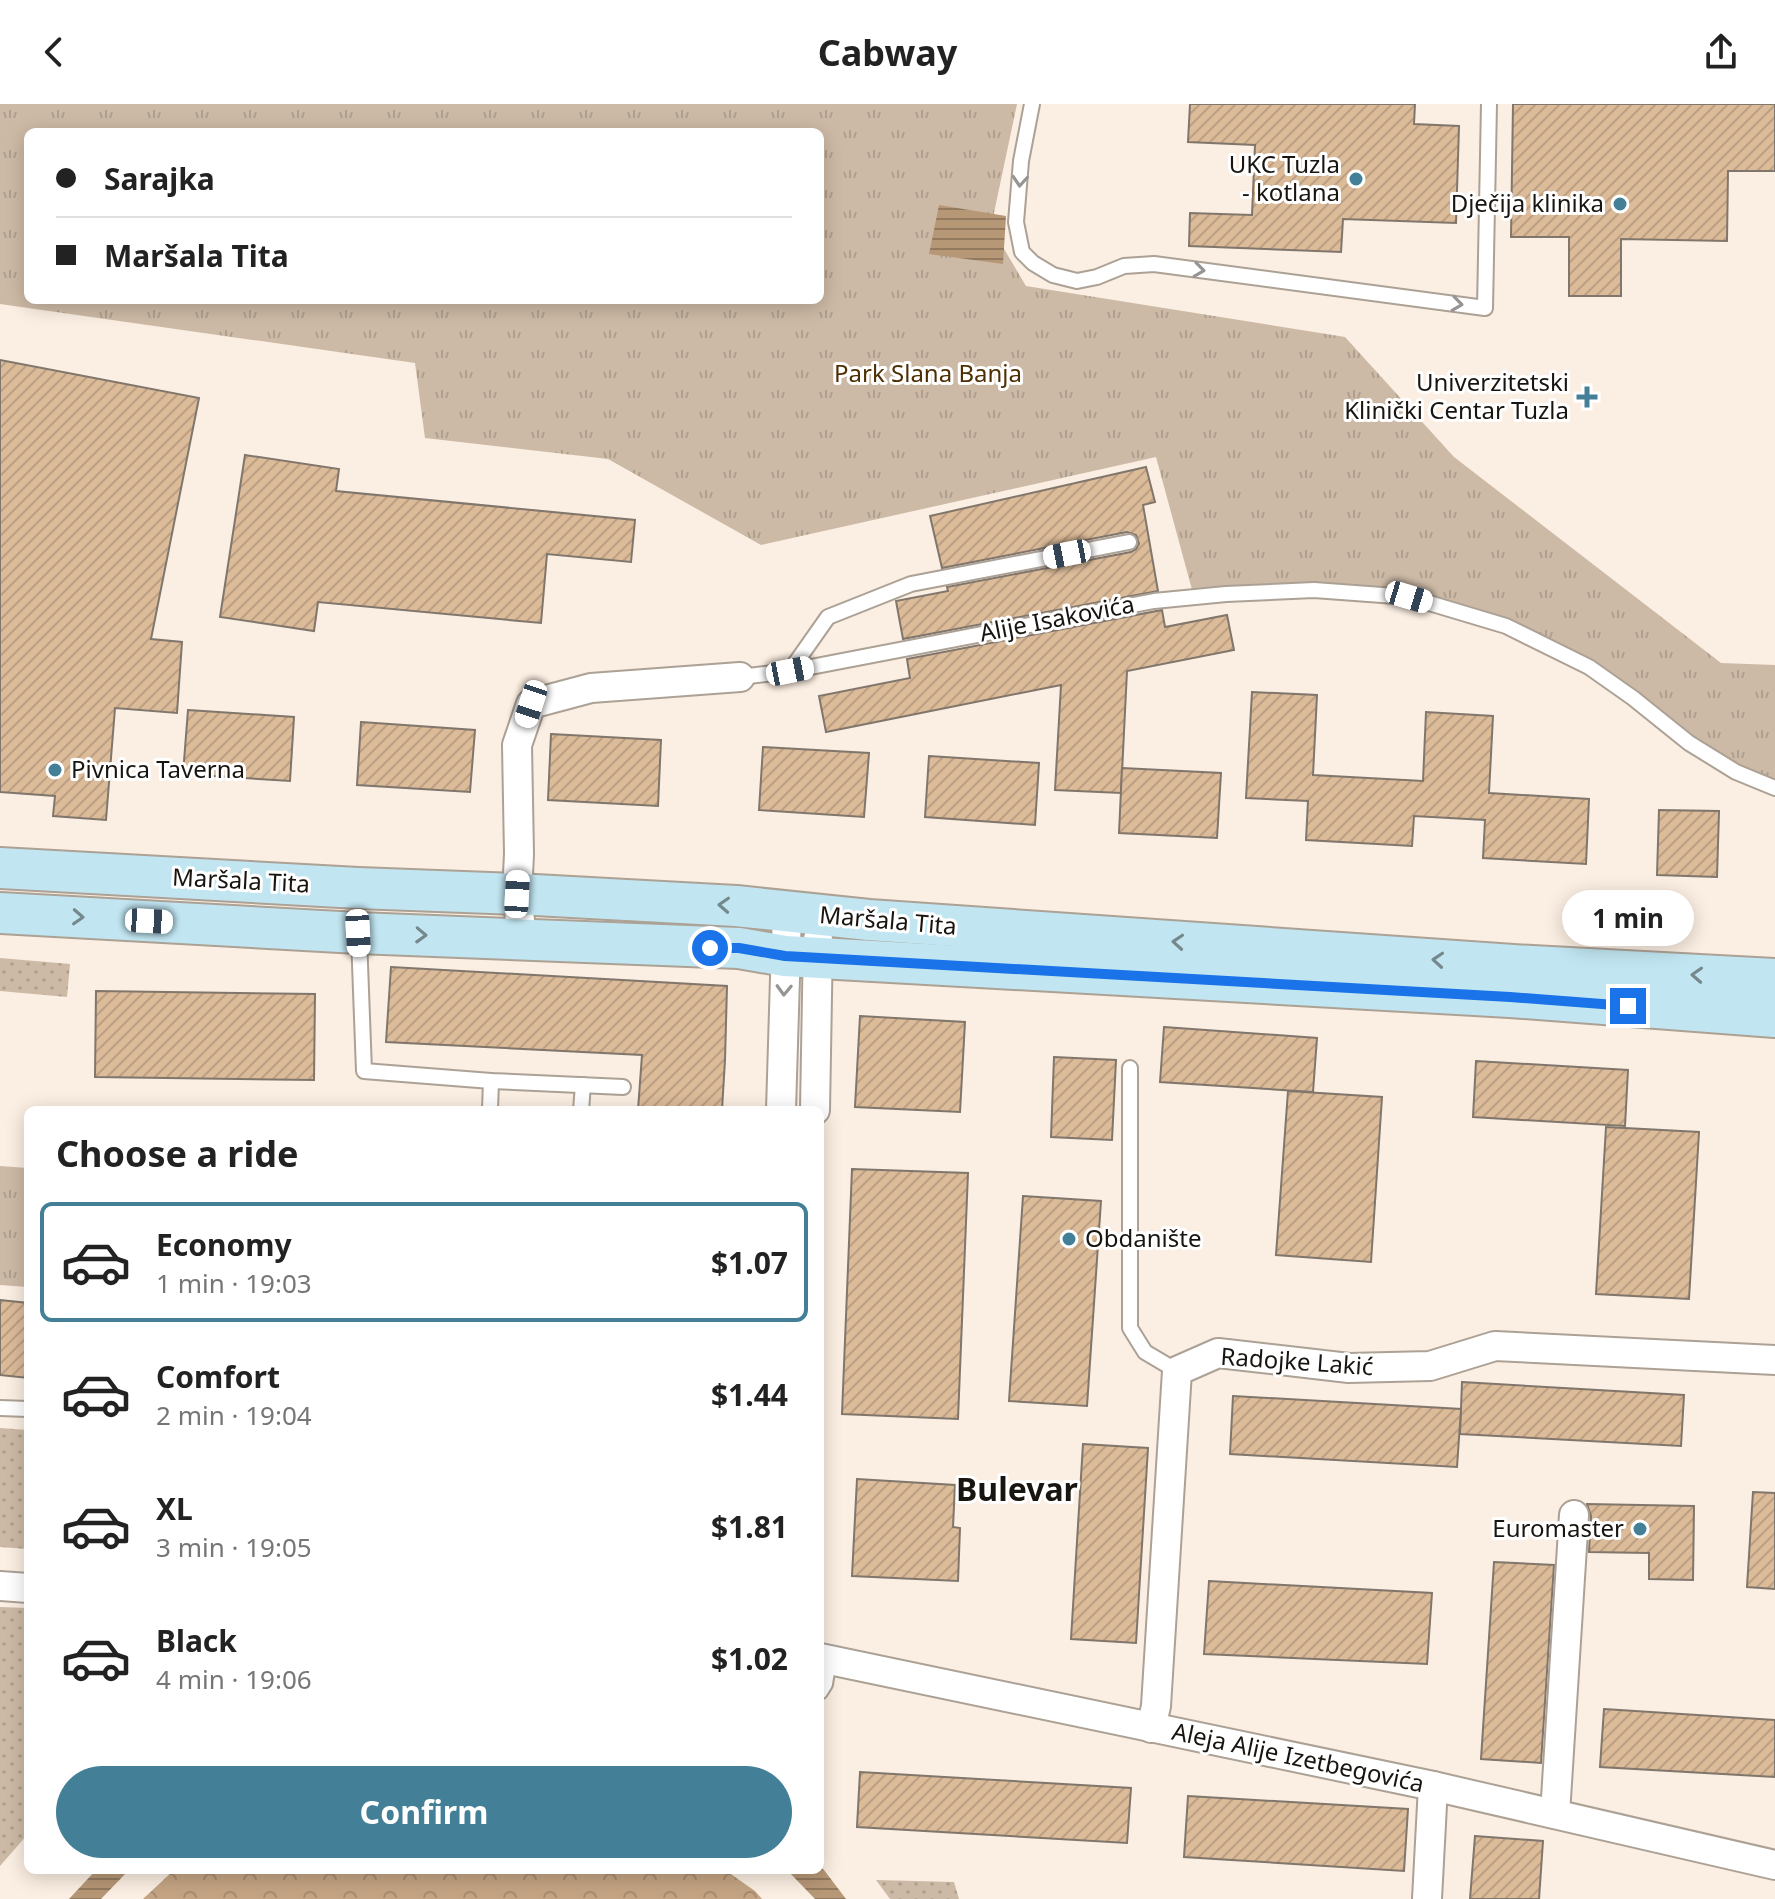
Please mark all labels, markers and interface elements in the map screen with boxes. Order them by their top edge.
text: Cabway [818,28,957,77]
icon: back [32,30,76,74]
icon: share [1699,30,1743,74]
place label: UKC Tuzla - kotlana [1229,147,1340,208]
text: Sarajka [104,158,215,199]
marker: UKC Tuzla - kotlana [1347,170,1365,188]
one-way arrow [1011,175,1028,188]
place label: Dječija klinika [1451,186,1604,219]
marker: Dječija klinika [1611,195,1629,213]
text: Maršala Tita [104,235,289,276]
one-way arrow [1192,261,1206,278]
one-way arrow [1450,295,1463,312]
park label: Park Slana Banja [834,356,1022,389]
place label: Univerzitetski Klinički Centar Tuzla [1344,365,1569,426]
marker: Univerzitetski Klinički Centar Tuzla [1576,386,1598,408]
car [1041,538,1093,570]
car [1383,579,1435,615]
street label: Alije Isakovića [977,586,1137,649]
car [764,655,816,687]
car [512,677,550,731]
place label: Pivnica Taverna [71,752,245,785]
marker: Pivnica Taverna [46,761,64,779]
street label: Maršala Tita [171,859,311,900]
car [504,869,530,919]
callout: 1 min [1562,890,1694,946]
one-way arrow [717,897,730,914]
street label: Maršala Tita [818,897,958,942]
text: 1 min [1592,900,1664,936]
car [124,908,174,934]
car [345,908,371,958]
one-way arrow [72,909,85,926]
one-way arrow [415,926,428,944]
route start [692,930,728,966]
one-way arrow [1171,934,1184,951]
one-way arrow [1431,952,1444,969]
one-way arrow [1690,967,1703,984]
one-way arrow [776,984,793,997]
route end [1610,988,1646,1024]
text: Choose a ride [56,1129,298,1178]
place label: Obdanište [1085,1221,1201,1254]
text: Economy [156,1224,292,1265]
icon: car [60,1226,132,1298]
marker: Obdanište [1060,1230,1078,1248]
text: $1.07 [711,1242,788,1283]
text: 1 min · 19:03 [156,1265,312,1301]
street label: Radojke Lakić [1220,1339,1375,1382]
text: Comfort [156,1356,280,1397]
icon: car [60,1358,132,1430]
text: $1.44 [711,1374,788,1415]
text: 2 min · 19:04 [156,1397,312,1433]
district label: Bulevar [956,1467,1078,1510]
text: XL [156,1488,193,1529]
icon: car [60,1490,132,1562]
text: $1.81 [711,1506,788,1547]
place label: Euromaster [1492,1511,1624,1544]
marker: Euromaster [1631,1520,1649,1538]
text: 3 min · 19:05 [156,1529,312,1565]
text: Black [156,1620,237,1661]
icon: car [60,1622,132,1694]
text: $1.02 [711,1638,788,1679]
text: 4 min · 19:06 [156,1661,312,1697]
street label: Aleja Alije Izetbegovića [1169,1714,1427,1799]
button: Confirm [56,1766,792,1858]

